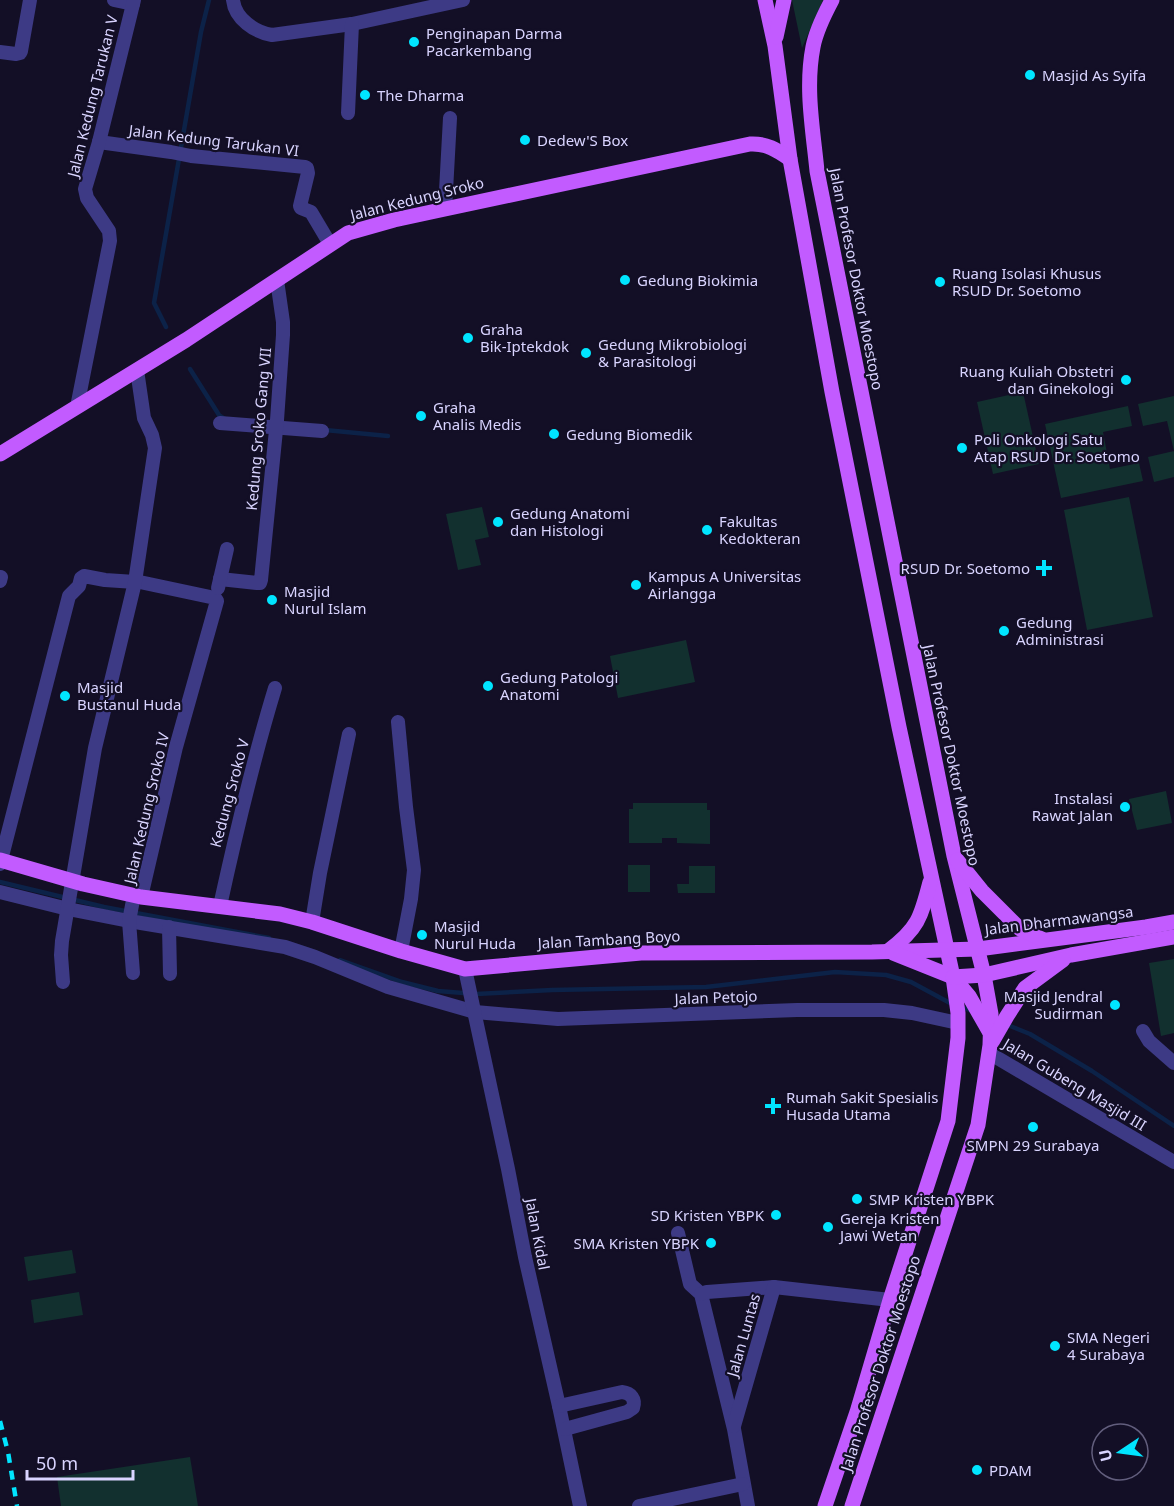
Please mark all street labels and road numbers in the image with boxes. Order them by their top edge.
street label: Jalan Kedung Tarukan V [62,13,122,181]
street label: Jalan Kedung Tarukan VI [126,119,300,160]
street label: Jalan Profesor Doktor Moestopo [825,164,888,392]
street label: Jalan Kedung Sroko [346,172,486,225]
street label: Kedung Sroko Gang VII [241,347,275,511]
street label: Jalan Profesor Doktor Moestopo [918,641,985,867]
street label: Jalan Kedung Sroko IV [118,730,173,888]
street label: Kedung Sroko V [205,736,253,850]
street label: Jalan Dharmawangsa [982,901,1134,939]
street label: Jalan Tambang Boyo [535,925,681,953]
street label: Jalan Petojo [672,986,758,1009]
street label: Jalan Gubeng Masjid III [998,1032,1150,1135]
street label: Jalan Kidal [521,1194,555,1272]
street label: Jalan Profesor Doktor Moestopo [835,1253,924,1475]
street label: Jalan Luntas [721,1291,764,1381]

